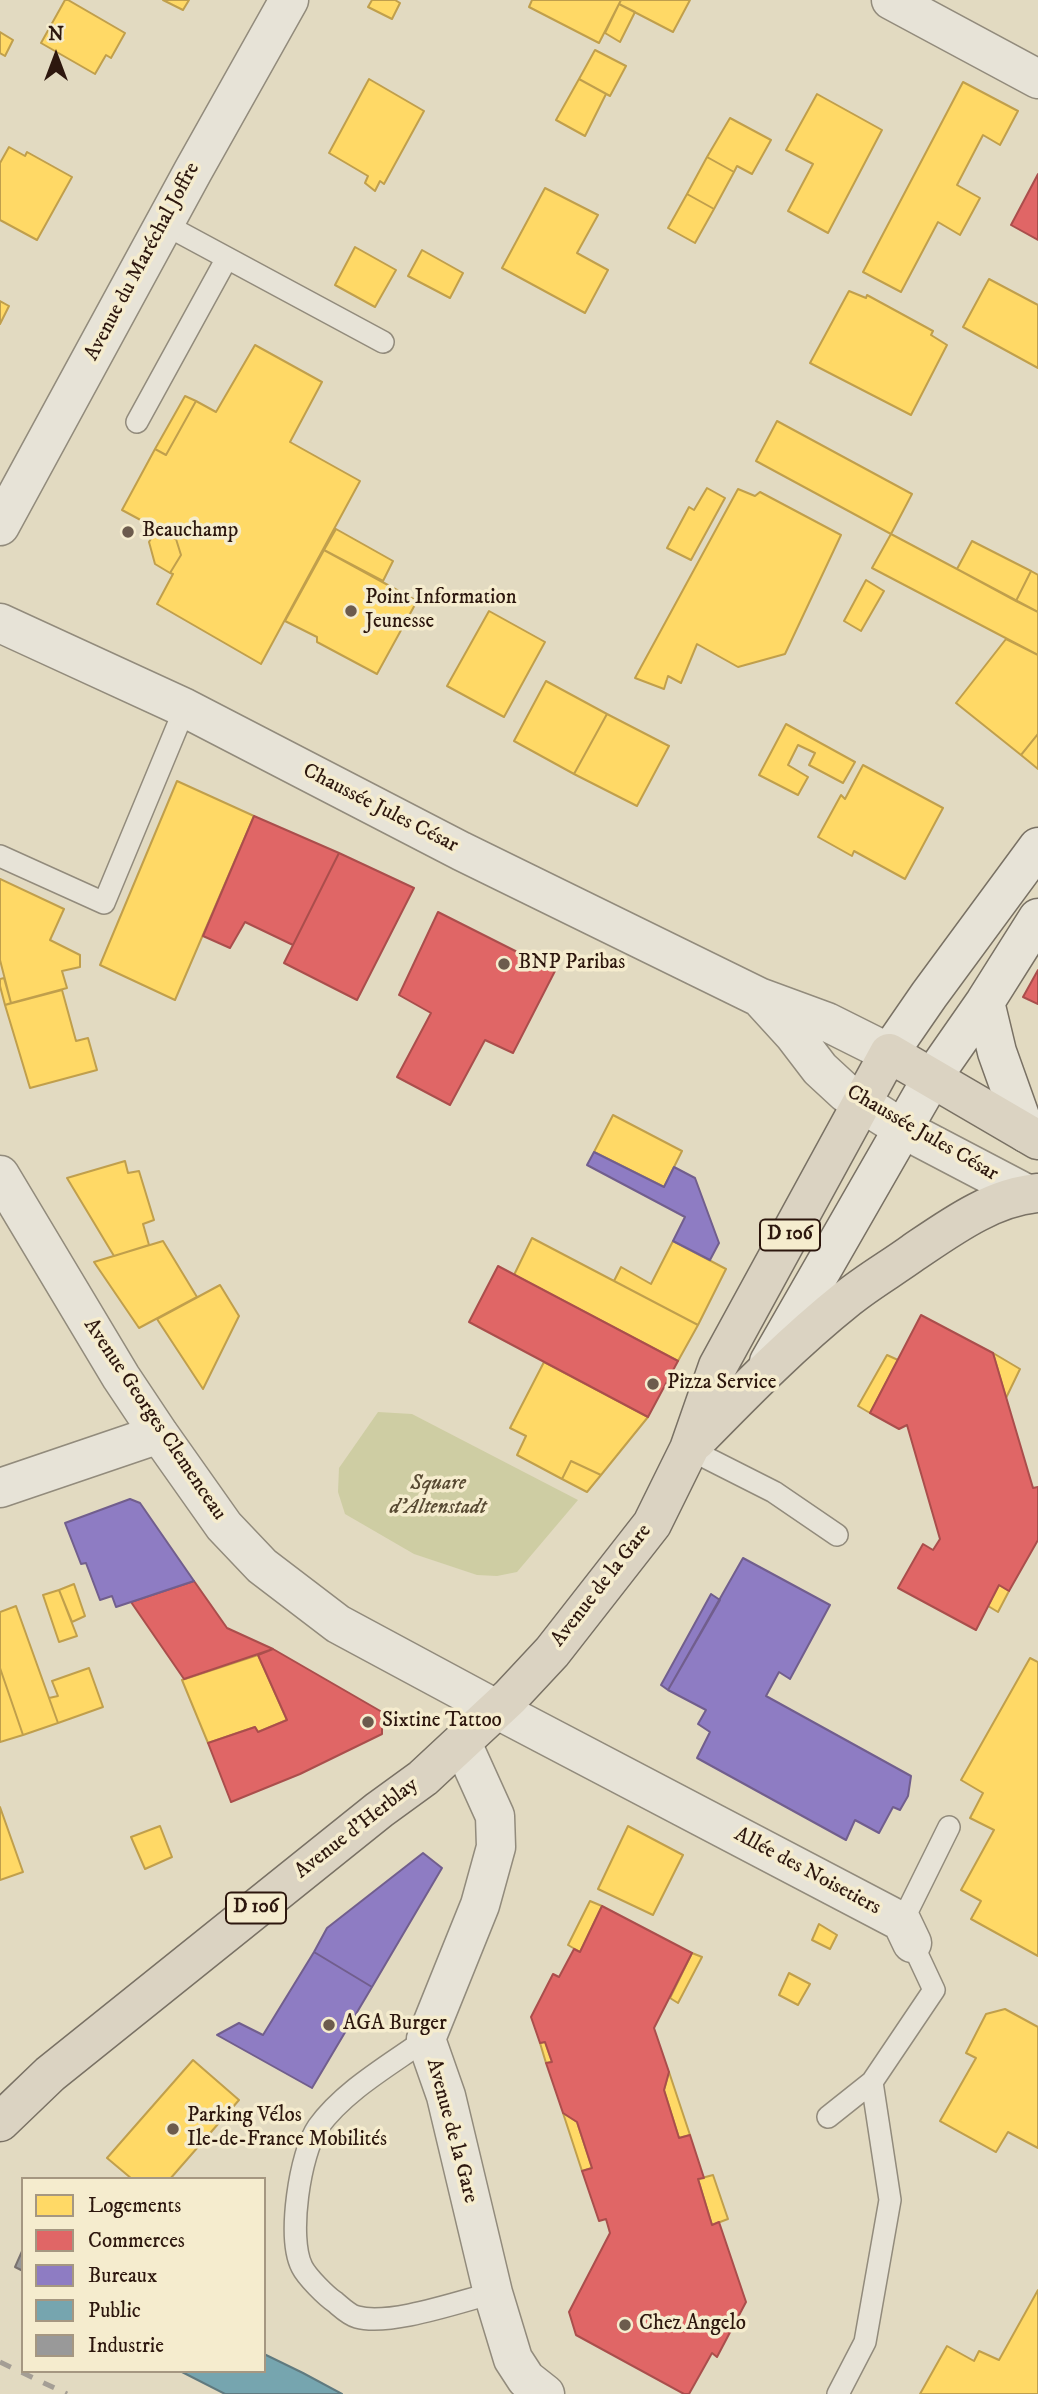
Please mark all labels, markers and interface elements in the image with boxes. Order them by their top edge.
north arrow [21,21,91,91]
text: N [48,23,64,46]
street label: Avenue du Maréchal Joffre [80,159,206,365]
place label: Beauchamp [142,519,238,545]
marker: Beauchamp [120,524,136,540]
place label: Point Information Jeunesse [365,586,517,636]
marker: Point Information Jeunesse [343,603,359,619]
street label: Chaussée Jules César [298,759,462,859]
place label: BNP Paribas [518,951,625,977]
marker: BNP Paribas [496,956,512,972]
street label: Chaussée Jules César [842,1080,1002,1188]
road number: D 106 [760,1219,820,1250]
street label: Avenue Georges Clemenceau [77,1314,231,1526]
place label: Pizza Service [667,1371,776,1397]
marker: Pizza Service [645,1376,661,1392]
park label: Square d'Altenstadt [390,1472,486,1522]
street label: Avenue de la Gare [546,1520,658,1652]
place label: Sixtine Tattoo [382,1709,502,1735]
marker: Sixtine Tattoo [360,1714,376,1730]
street label: Avenue d'Herblay [290,1773,424,1885]
street label: Allée des Noisetiers [729,1823,885,1921]
road number: D 106 [226,1892,286,1924]
place label: AGA Burger [343,2012,447,2038]
marker: AGA Burger [321,2017,337,2033]
street label: Avenue de la Gare [420,2056,482,2206]
place label: Parking Vélos Ile-de-France Mobilités [187,2104,387,2154]
marker: Parking Vélos Ile-de-France Mobilités [165,2121,181,2137]
legend [21,2177,266,2373]
text: Logements [88,2193,181,2219]
text: Commerces [88,2228,185,2254]
text: Bureaux [88,2263,157,2289]
text: Public [88,2298,141,2324]
place label: Chez Angelo [639,2312,746,2338]
marker: Chez Angelo [617,2317,633,2333]
text: Industrie [88,2333,164,2359]

